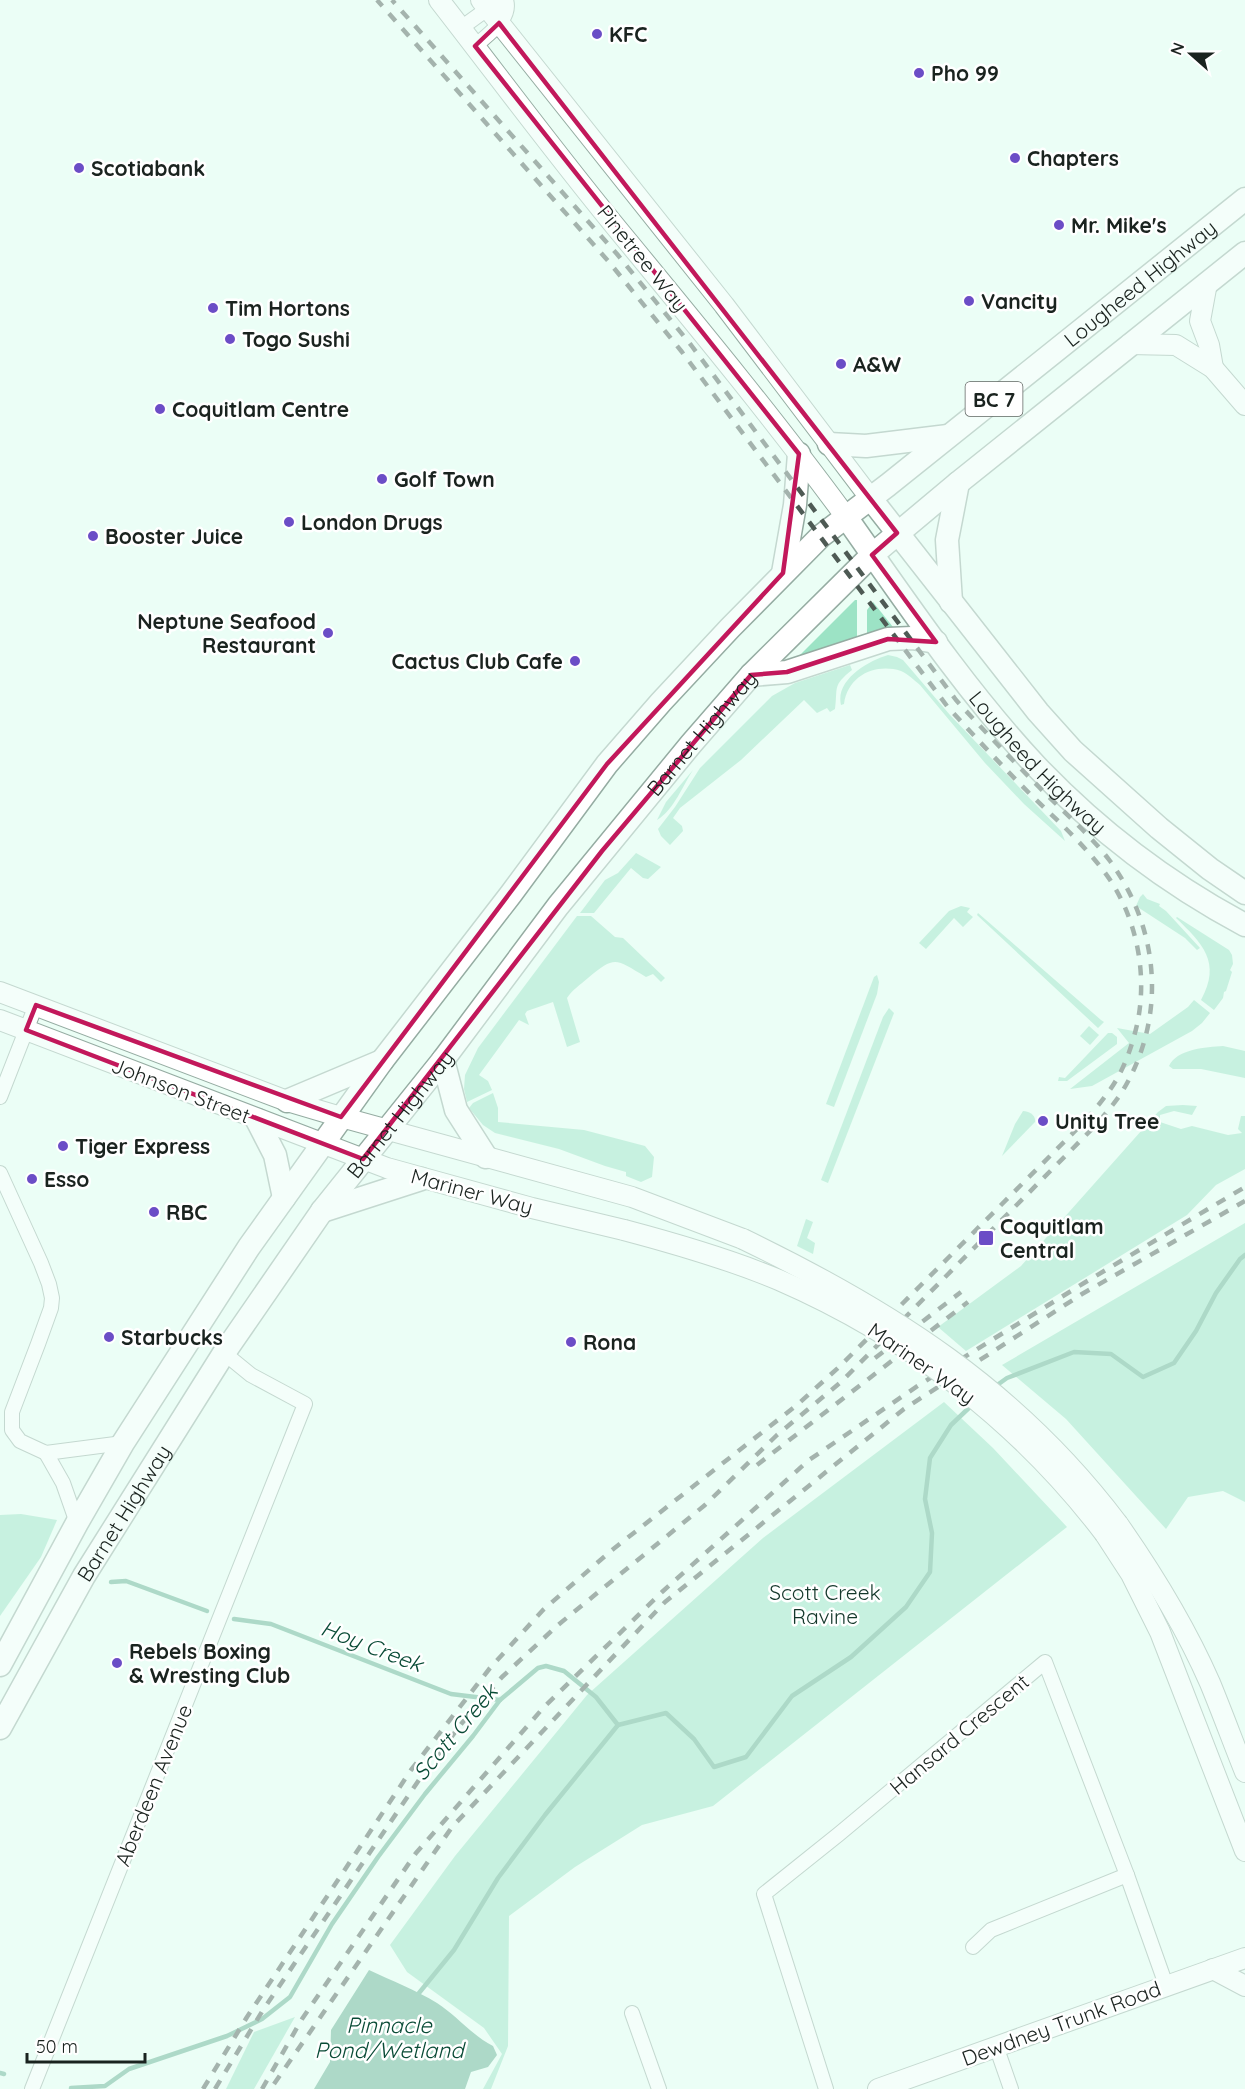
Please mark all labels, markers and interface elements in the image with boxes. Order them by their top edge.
place label: KFC [609,21,648,47]
north arrow [1161,24,1221,84]
marker: KFC [590,27,604,41]
text: N [1166,40,1188,58]
place label: Pho 99 [931,60,999,86]
marker: Pho 99 [912,66,926,80]
place label: Chapters [1027,145,1119,171]
marker: Chapters [1008,151,1022,165]
place label: Scotiabank [91,155,205,181]
marker: Scotiabank [72,161,86,175]
street label: Pinetree Way [592,199,694,317]
place label: Mr. Mike's [1071,212,1167,238]
street label: Lougheed Highway [1058,214,1222,352]
marker: Mr. Mike's [1052,218,1066,232]
place label: Vancity [981,288,1057,314]
marker: Vancity [962,294,976,308]
place label: Tim Hortons [225,295,350,321]
marker: Tim Hortons [206,301,220,315]
place label: Togo Sushi [242,326,350,352]
marker: Togo Sushi [223,332,237,346]
place label: A&W [853,351,901,377]
marker: A&W [834,357,848,371]
road number: BC 7 [966,382,1022,416]
place label: Coquitlam Centre [172,396,349,422]
marker: Coquitlam Centre [153,402,167,416]
place label: Golf Town [394,466,495,492]
marker: Golf Town [375,472,389,486]
place label: London Drugs [301,509,443,535]
marker: London Drugs [282,515,296,529]
place label: Booster Juice [105,523,243,549]
marker: Booster Juice [86,529,100,543]
place label: Neptune Seafood Restaurant [137,608,316,658]
marker: Neptune Seafood Restaurant [321,626,335,640]
place label: Cactus Club Cafe [391,648,563,674]
marker: Cactus Club Cafe [568,654,582,668]
street label: Barnet Highway [641,665,762,801]
street label: Lougheed Highway [964,685,1112,839]
street label: Barnet Highway [341,1045,459,1183]
street label: Johnson Street [108,1052,254,1128]
place label: Unity Tree [1055,1108,1159,1134]
marker: Unity Tree [1036,1114,1050,1128]
place label: Tiger Express [75,1133,210,1159]
marker: Tiger Express [56,1139,70,1153]
street label: Mariner Way [408,1162,536,1220]
place label: Esso [44,1166,89,1192]
marker: Esso [25,1172,39,1186]
place label: RBC [166,1199,207,1225]
marker: RBC [147,1205,161,1219]
place label: Coquitlam Central [1000,1213,1104,1263]
marker: Coquitlam Central [977,1229,995,1247]
street label: Mariner Way [863,1316,981,1410]
place label: Starbucks [121,1324,223,1350]
place label: Rona [583,1329,636,1355]
marker: Starbucks [102,1330,116,1344]
marker: Rona [564,1335,578,1349]
street label: Barnet Highway [71,1440,176,1586]
park label: Scott Creek Ravine [769,1579,881,1629]
water label: Hoy Creek [317,1614,429,1679]
place label: Rebels Boxing & Wresting Club [129,1638,290,1688]
marker: Rebels Boxing & Wresting Club [110,1656,124,1670]
street label: Hansard Crescent [884,1668,1034,1800]
water label: Scott Creek [407,1676,505,1786]
street label: Aberdeen Avenue [109,1700,197,1870]
street label: Dewdney Trunk Road [958,1975,1164,2071]
water label: Pinnacle Pond/Wetland [315,2011,466,2064]
scale bar [27,2026,146,2064]
text: 50 m [36,2035,78,2058]

